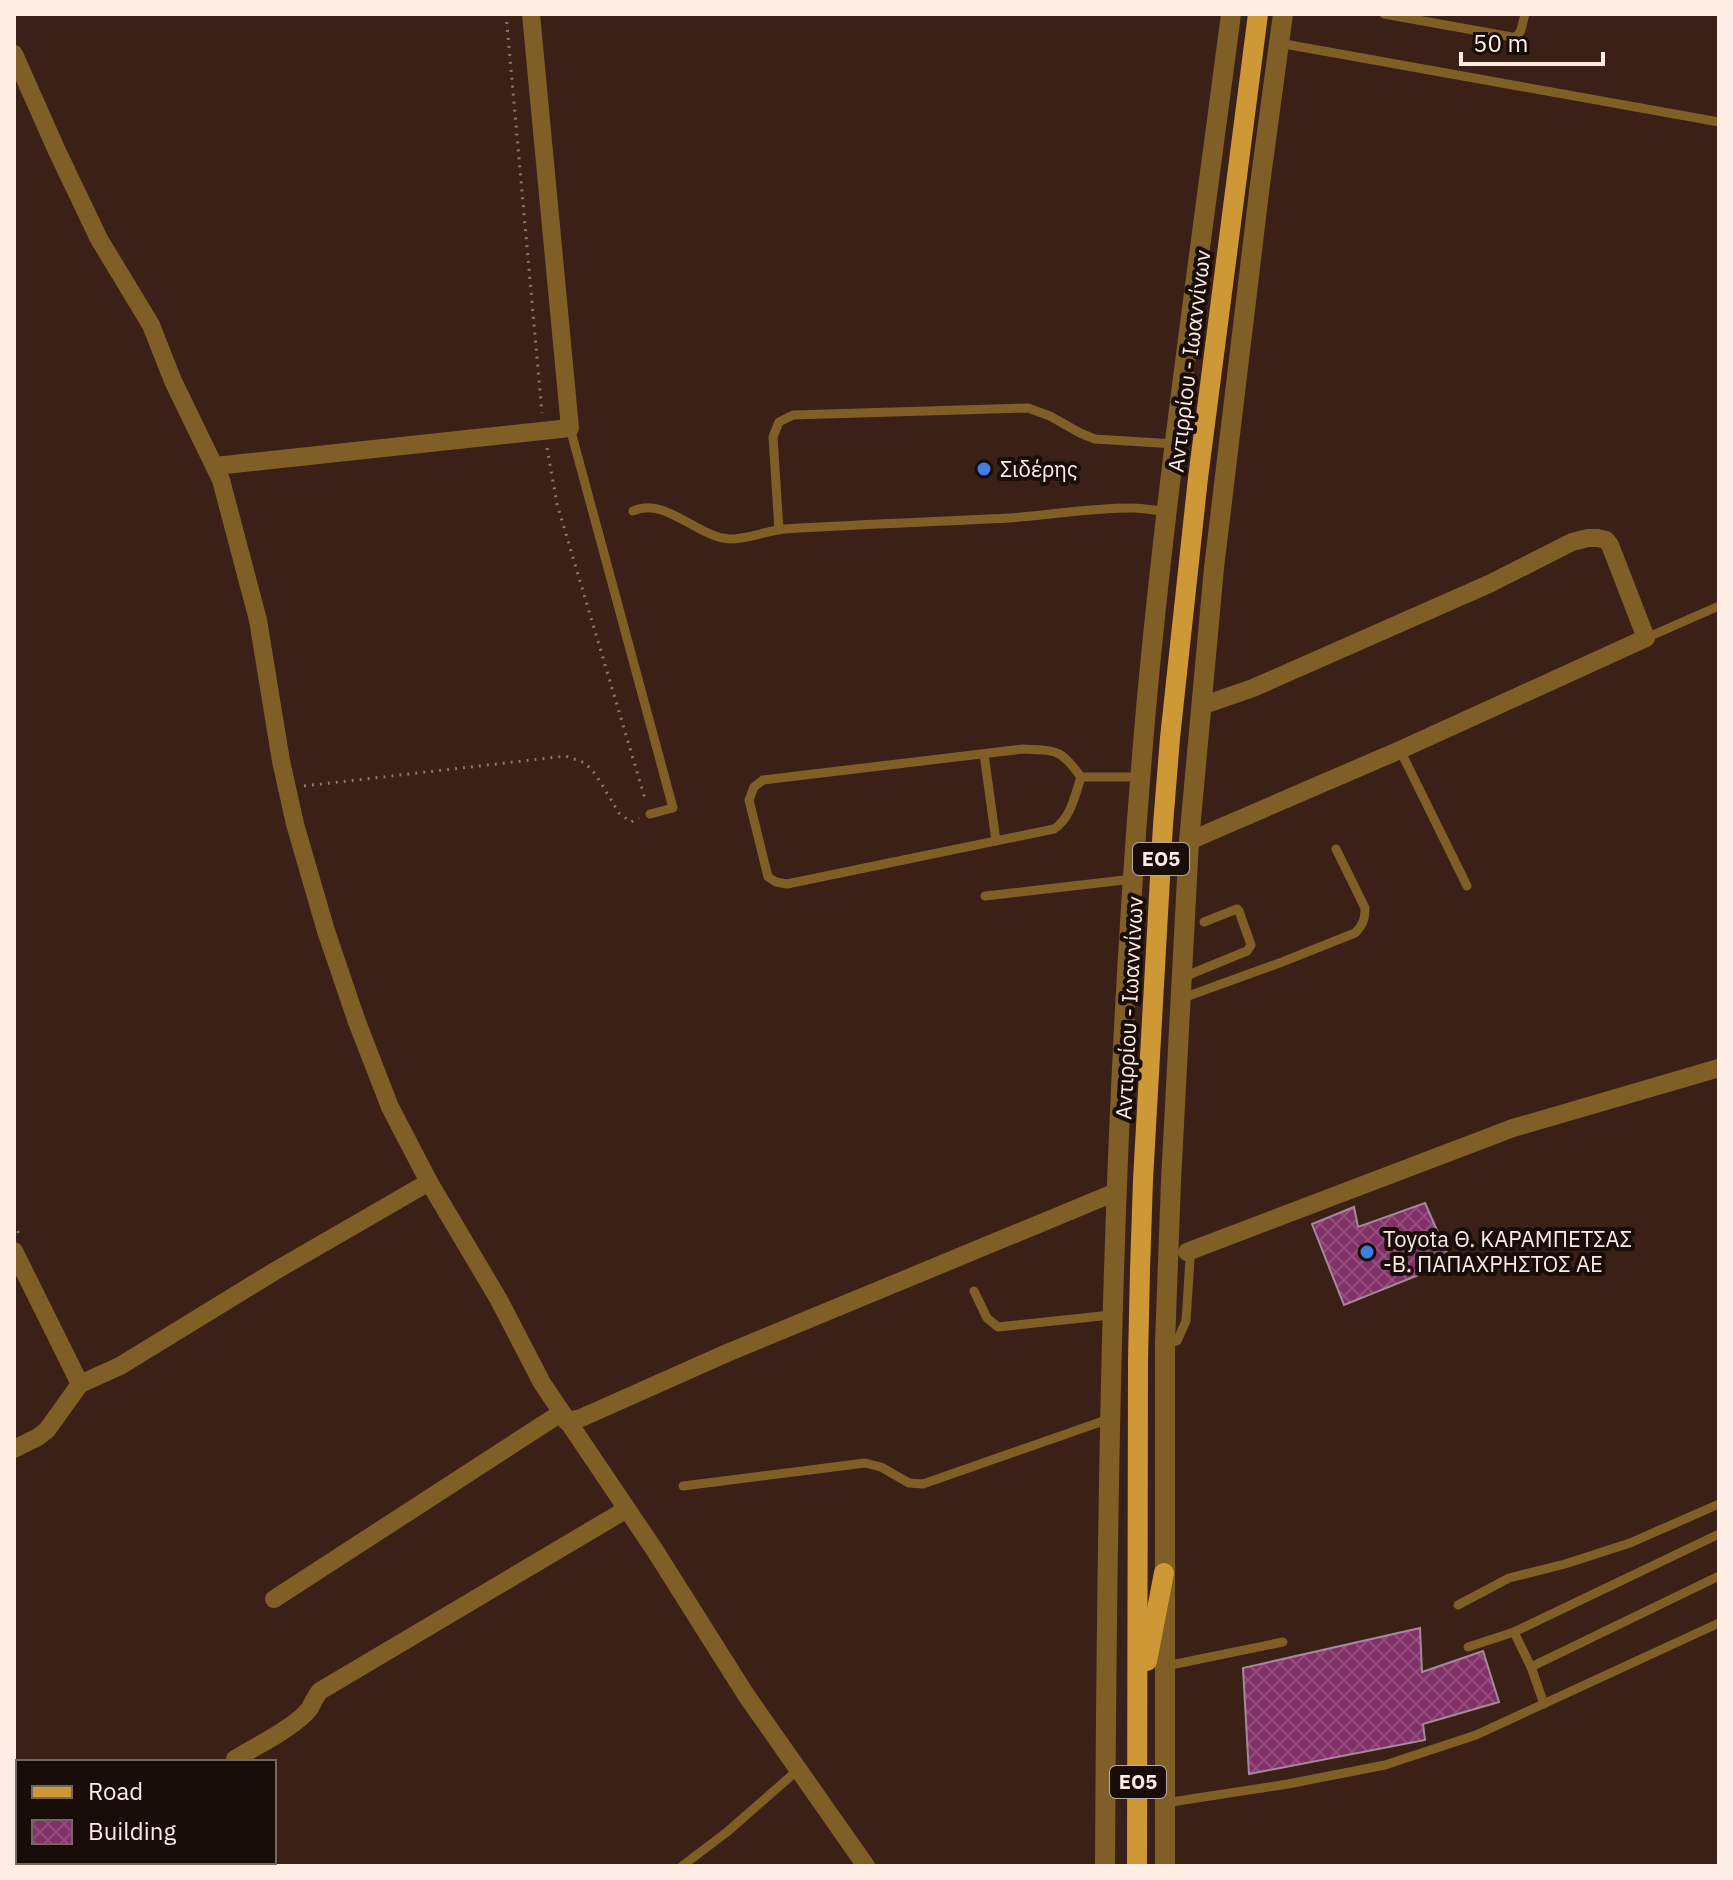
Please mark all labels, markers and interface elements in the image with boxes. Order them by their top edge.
scale bar [1461,16,1603,66]
text: 50 m [1473,27,1528,59]
street label: Αντιρρίου - Ιωαννίνων [1160,248,1217,474]
place label: Σιδέρης [1000,454,1078,483]
marker: Σιδέρης [975,460,993,478]
road number: ΕΟ5 [1133,843,1189,875]
street label: Αντιρρίου - Ιωαννίνων [1108,896,1149,1120]
place label: Toyota Θ. ΚΑΡΑΜΠΕΤΣΑΣ -Β. ΠΑΠΑΧΡΗΣΤΟΣ ΑΕ [1383,1224,1632,1278]
marker: Toyota Θ. ΚΑΡΑΜΠΕΤΣΑΣ -Β. ΠΑΠΑΧΡΗΣΤΟΣ ΑΕ [1358,1243,1376,1261]
legend [16,1760,276,1864]
road number: ΕΟ5 [1110,1766,1166,1798]
text: Road [88,1775,143,1807]
text: Building [88,1815,176,1847]

